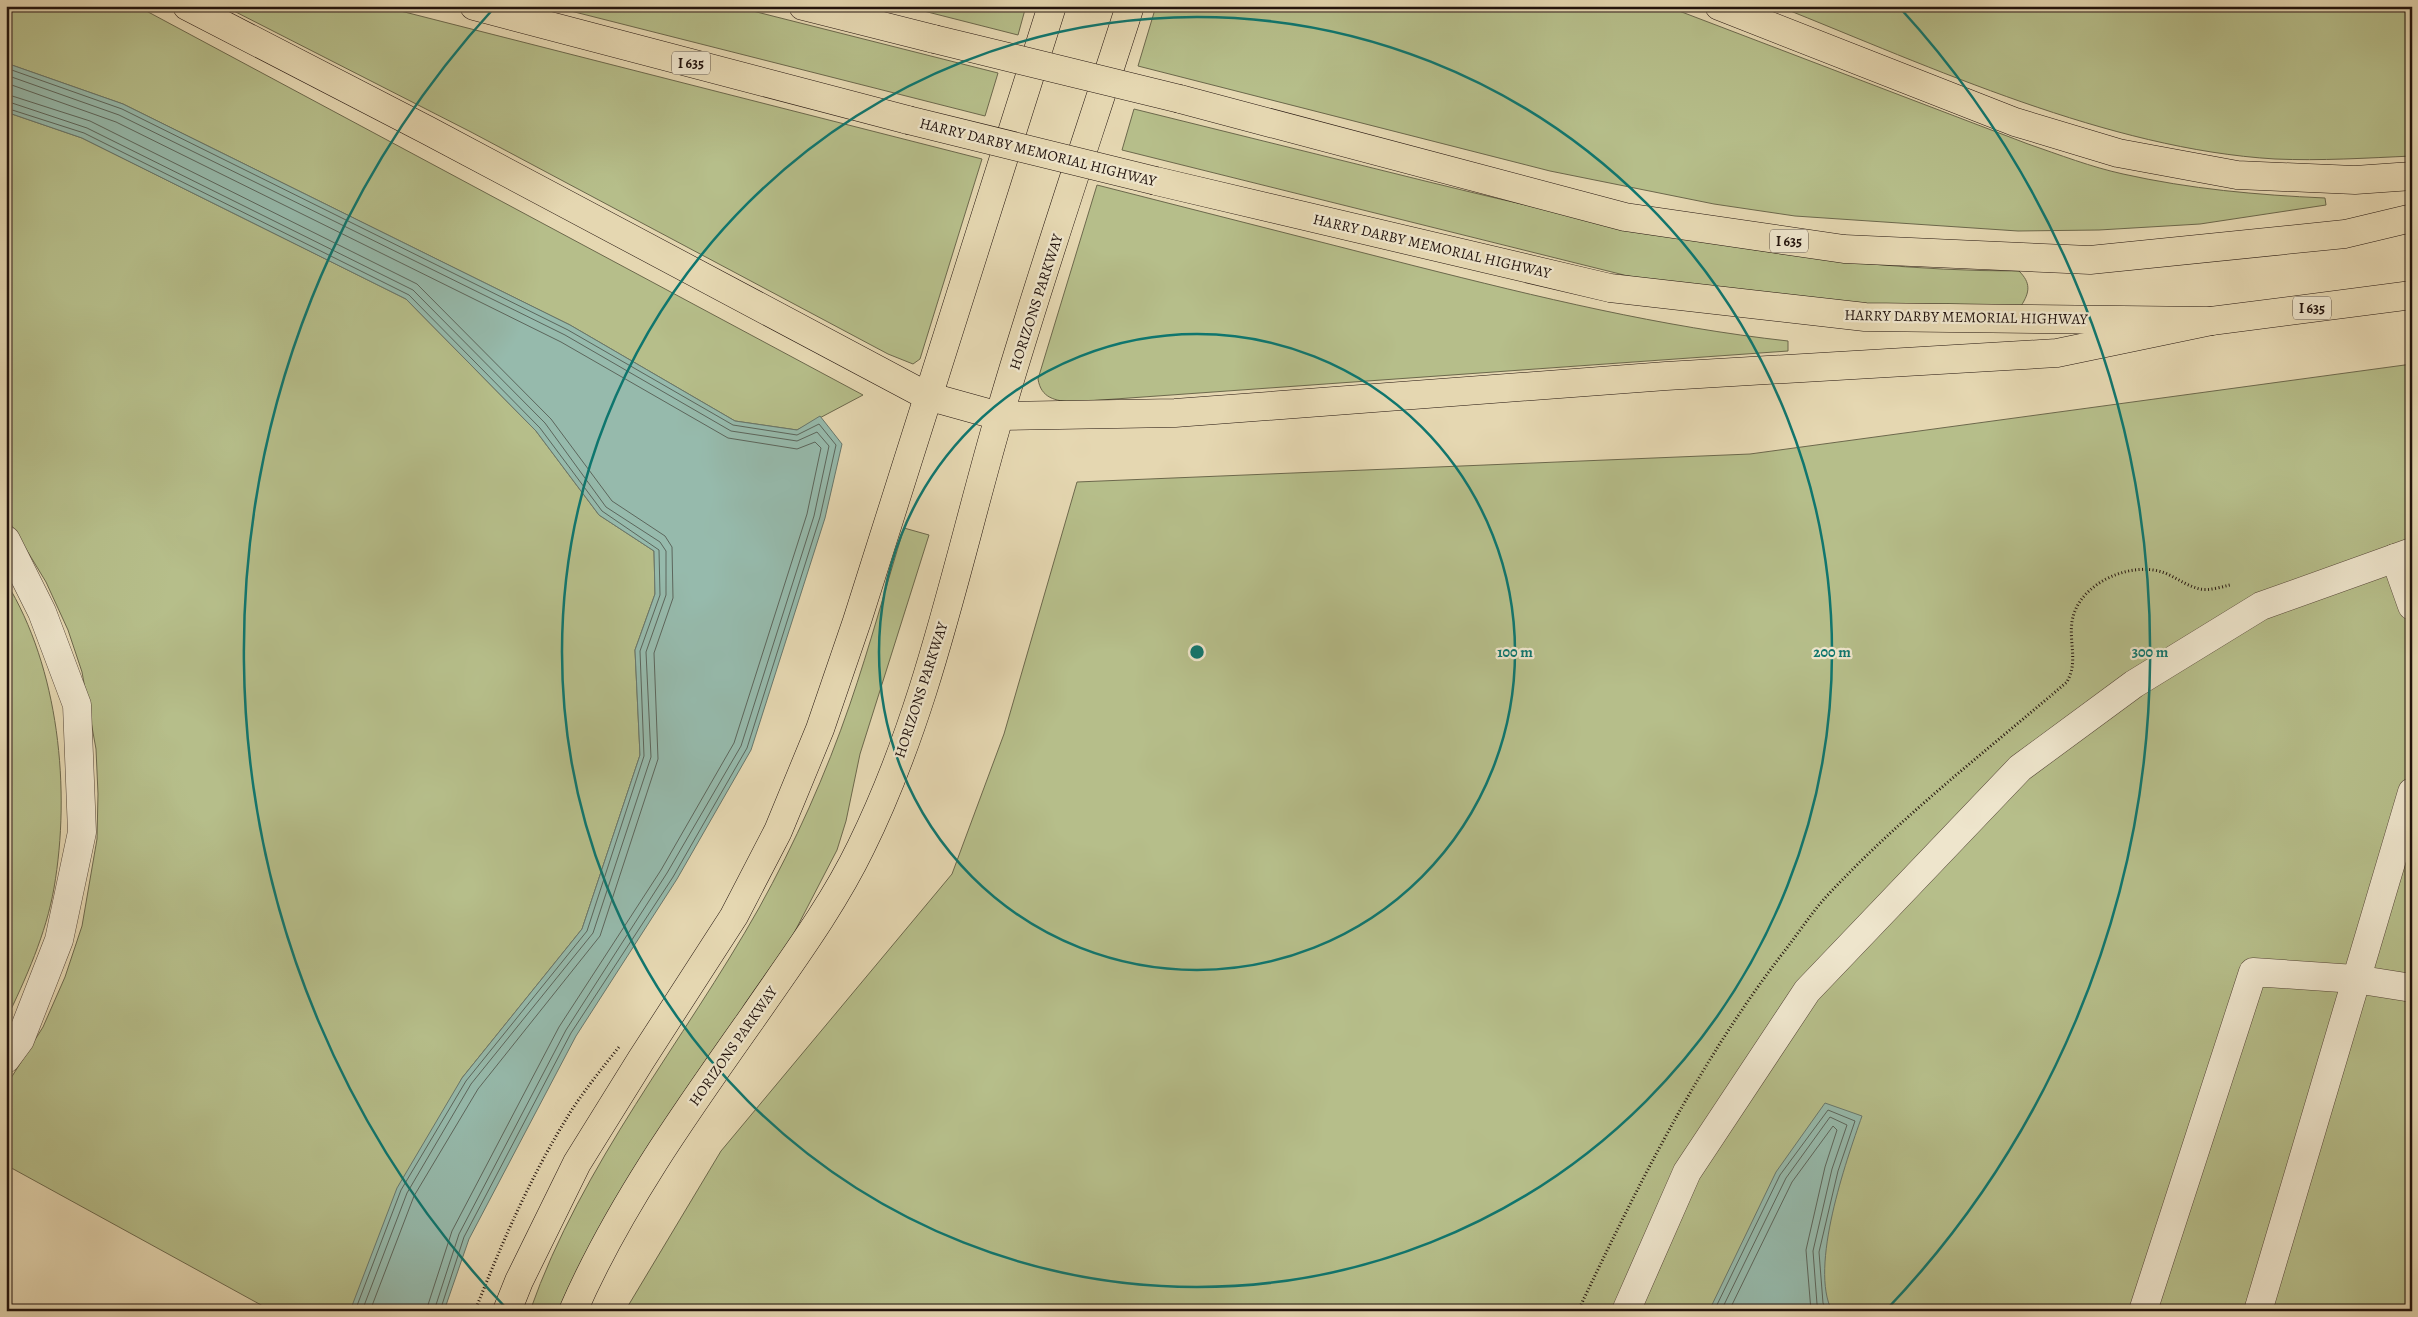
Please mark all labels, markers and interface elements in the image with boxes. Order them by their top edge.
road number: I 635 [672,52,710,74]
street label: HARRY DARBY MEMORIAL HIGHWAY [917,113,1159,191]
street label: HARRY DARBY MEMORIAL HIGHWAY [1311,209,1554,283]
road number: I 635 [1770,230,1808,252]
street label: HORIZONS PARKWAY [1005,231,1068,372]
road number: I 635 [2293,296,2331,320]
street label: HARRY DARBY MEMORIAL HIGHWAY [1844,305,2089,329]
street label: HORIZONS PARKWAY [890,619,953,760]
text: 100 m [1497,642,1533,662]
text: 200 m [1813,642,1851,662]
text: 300 m [2132,642,2169,662]
centre of rings [1188,643,1206,661]
street label: HORIZONS PARKWAY [684,981,782,1110]

